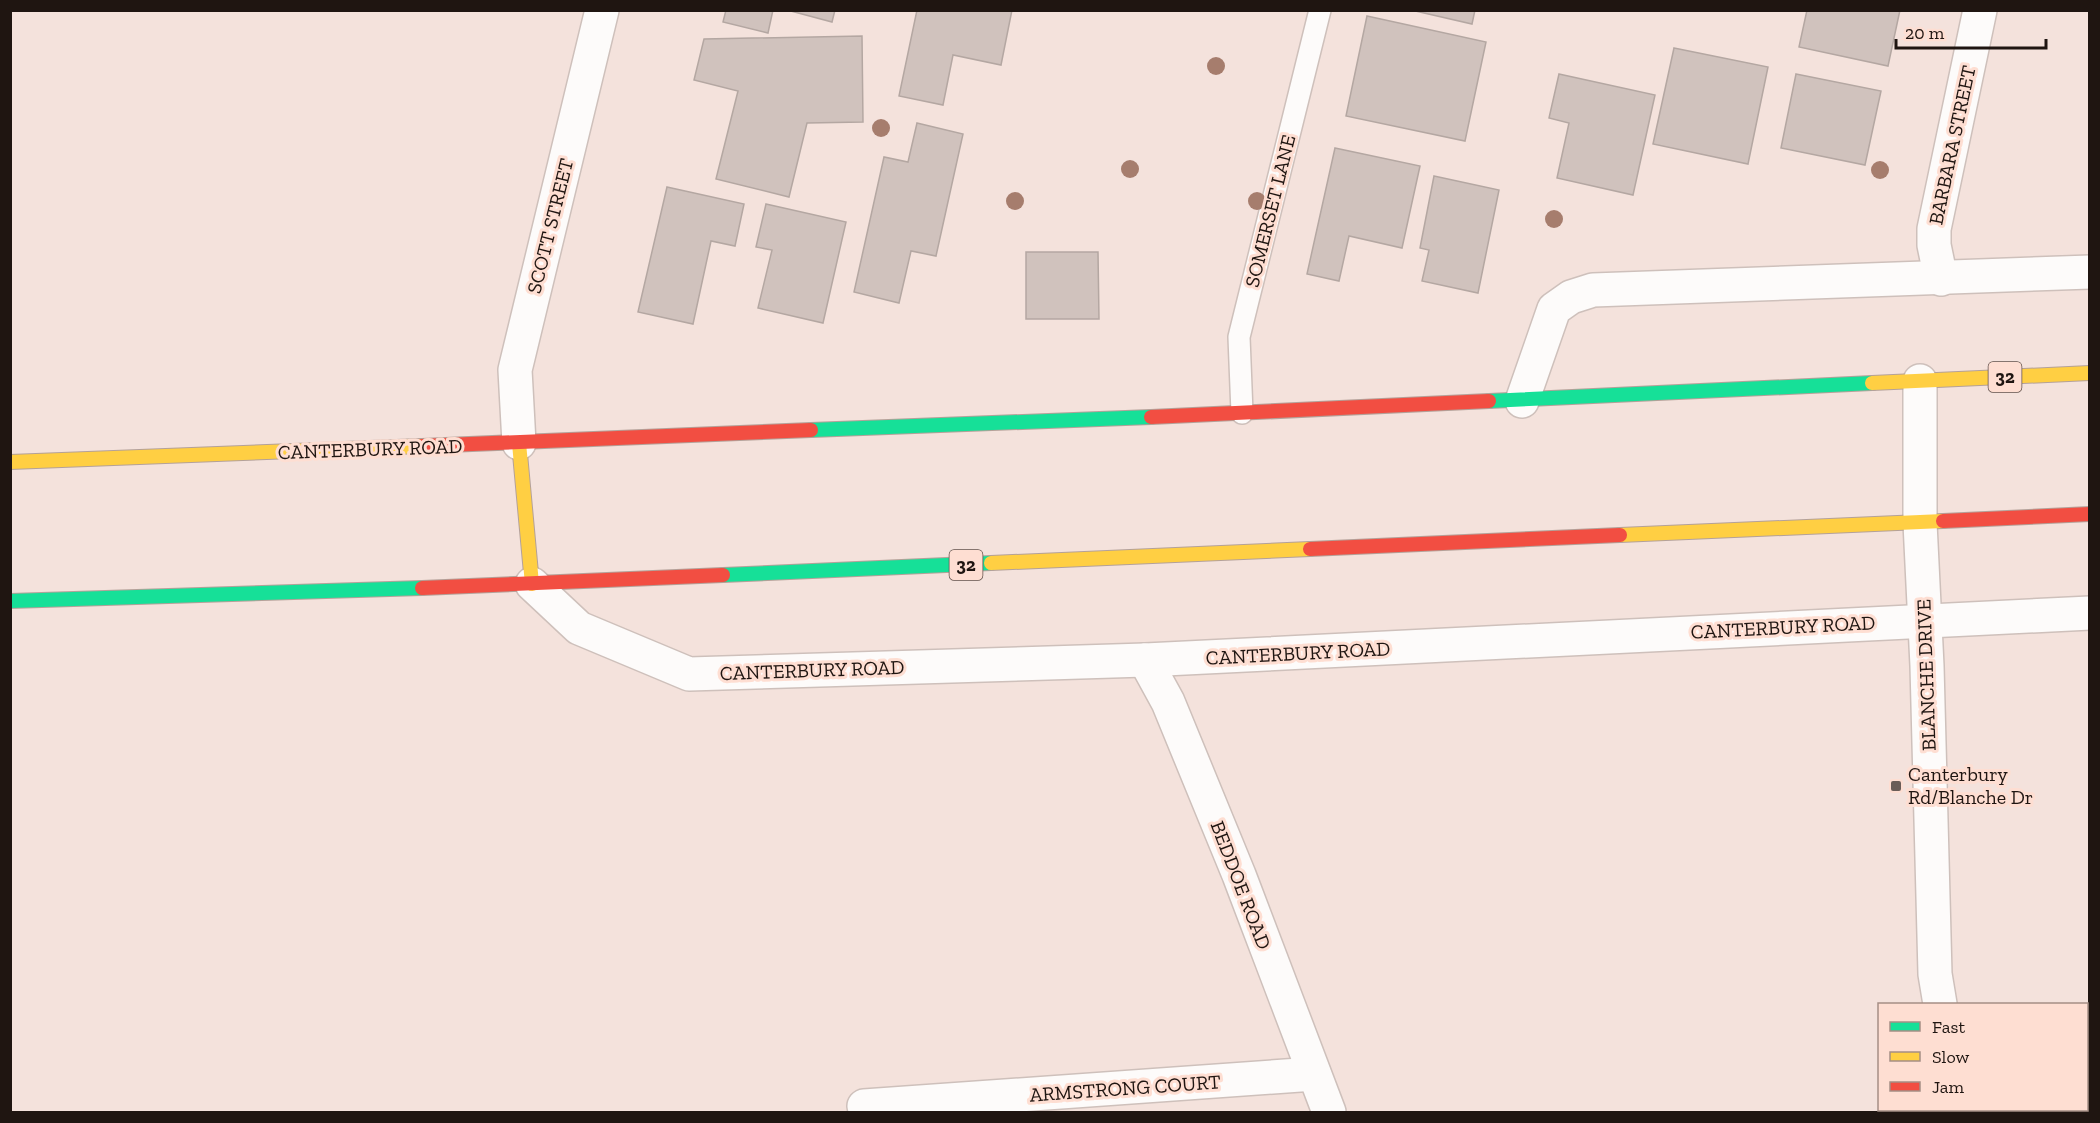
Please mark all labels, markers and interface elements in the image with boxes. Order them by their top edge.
scale bar [1896,12,2046,50]
text: 20 m [1905,22,1945,44]
street label: BARBARA STREET [1923,63,1981,227]
street label: SOMERSET LANE [1239,132,1301,290]
street label: SCOTT STREET [522,156,578,296]
road number: 32 [1988,362,2022,392]
street label: CANTERBURY ROAD [277,434,463,464]
road number: 32 [950,550,982,580]
street label: BLANCHE DRIVE [1911,599,1941,751]
street label: CANTERBURY ROAD [1690,610,1876,644]
street label: CANTERBURY ROAD [1205,636,1391,670]
street label: CANTERBURY ROAD [719,655,905,685]
place label: Canterbury Rd/Blanche Dr [1908,762,2033,809]
marker: Canterbury Rd/Blanche Dr [1889,779,1903,793]
street label: BEDDOE ROAD [1205,817,1277,953]
legend [1878,1003,2088,1111]
text: Fast [1932,1016,1965,1038]
text: Slow [1932,1046,1969,1068]
street label: ARMSTRONG COURT [1029,1069,1221,1107]
text: Jam [1932,1076,1964,1098]

